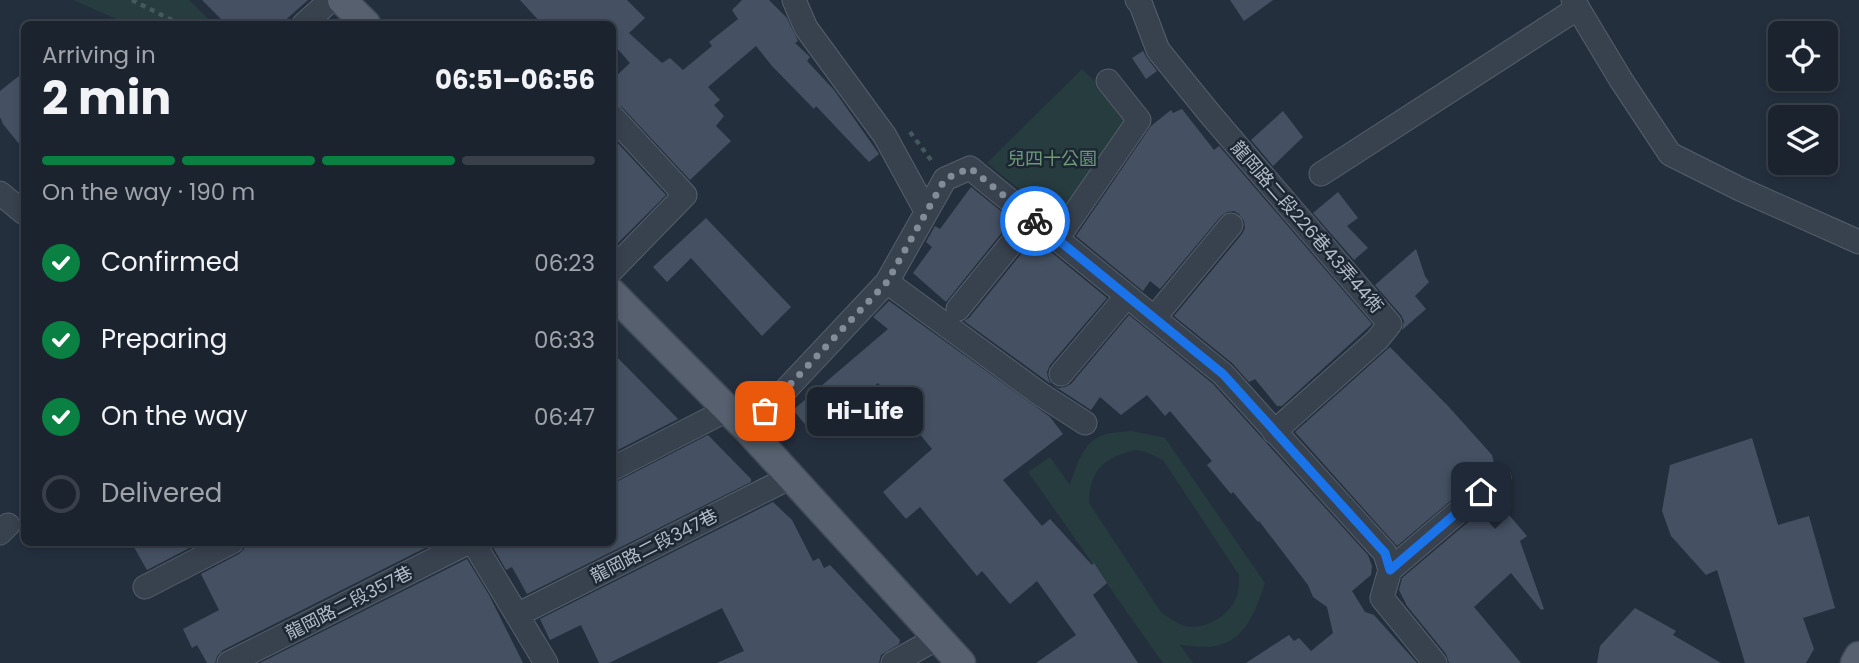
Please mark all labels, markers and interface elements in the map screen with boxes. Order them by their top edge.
map controls [1768,21,1838,175]
button: locate [1768,21,1838,91]
text: Arriving in [42,39,156,71]
text: 06:51–06:56 [435,62,595,98]
text: 2 min [42,66,171,130]
button: layers [1768,105,1838,175]
street label: 龍岡路二段226巷43弄44衖 [1226,135,1389,318]
park label: 兒四十公園 [1007,146,1097,171]
text: On the way · 190 m [42,176,255,208]
courier [1000,186,1070,256]
icon: bike [1016,202,1054,240]
icon: check [42,244,80,282]
text: Confirmed [101,244,239,280]
text: 06:23 [534,247,595,279]
icon: check [42,321,80,359]
text: Preparing [101,321,227,357]
text: 06:33 [534,324,595,356]
pin [735,381,795,441]
callout: Hi-Life [807,386,922,436]
icon: bag [746,392,784,430]
text: Hi-Life [826,395,904,427]
icon: check [42,398,80,436]
text: On the way [101,398,248,434]
text: 06:47 [534,401,595,433]
pin [1451,462,1511,522]
icon: home [1462,473,1500,511]
text: Delivered [101,475,222,511]
street label: 龍岡路二段347巷 [586,503,722,588]
street label: 龍岡路二段357巷 [281,560,417,645]

